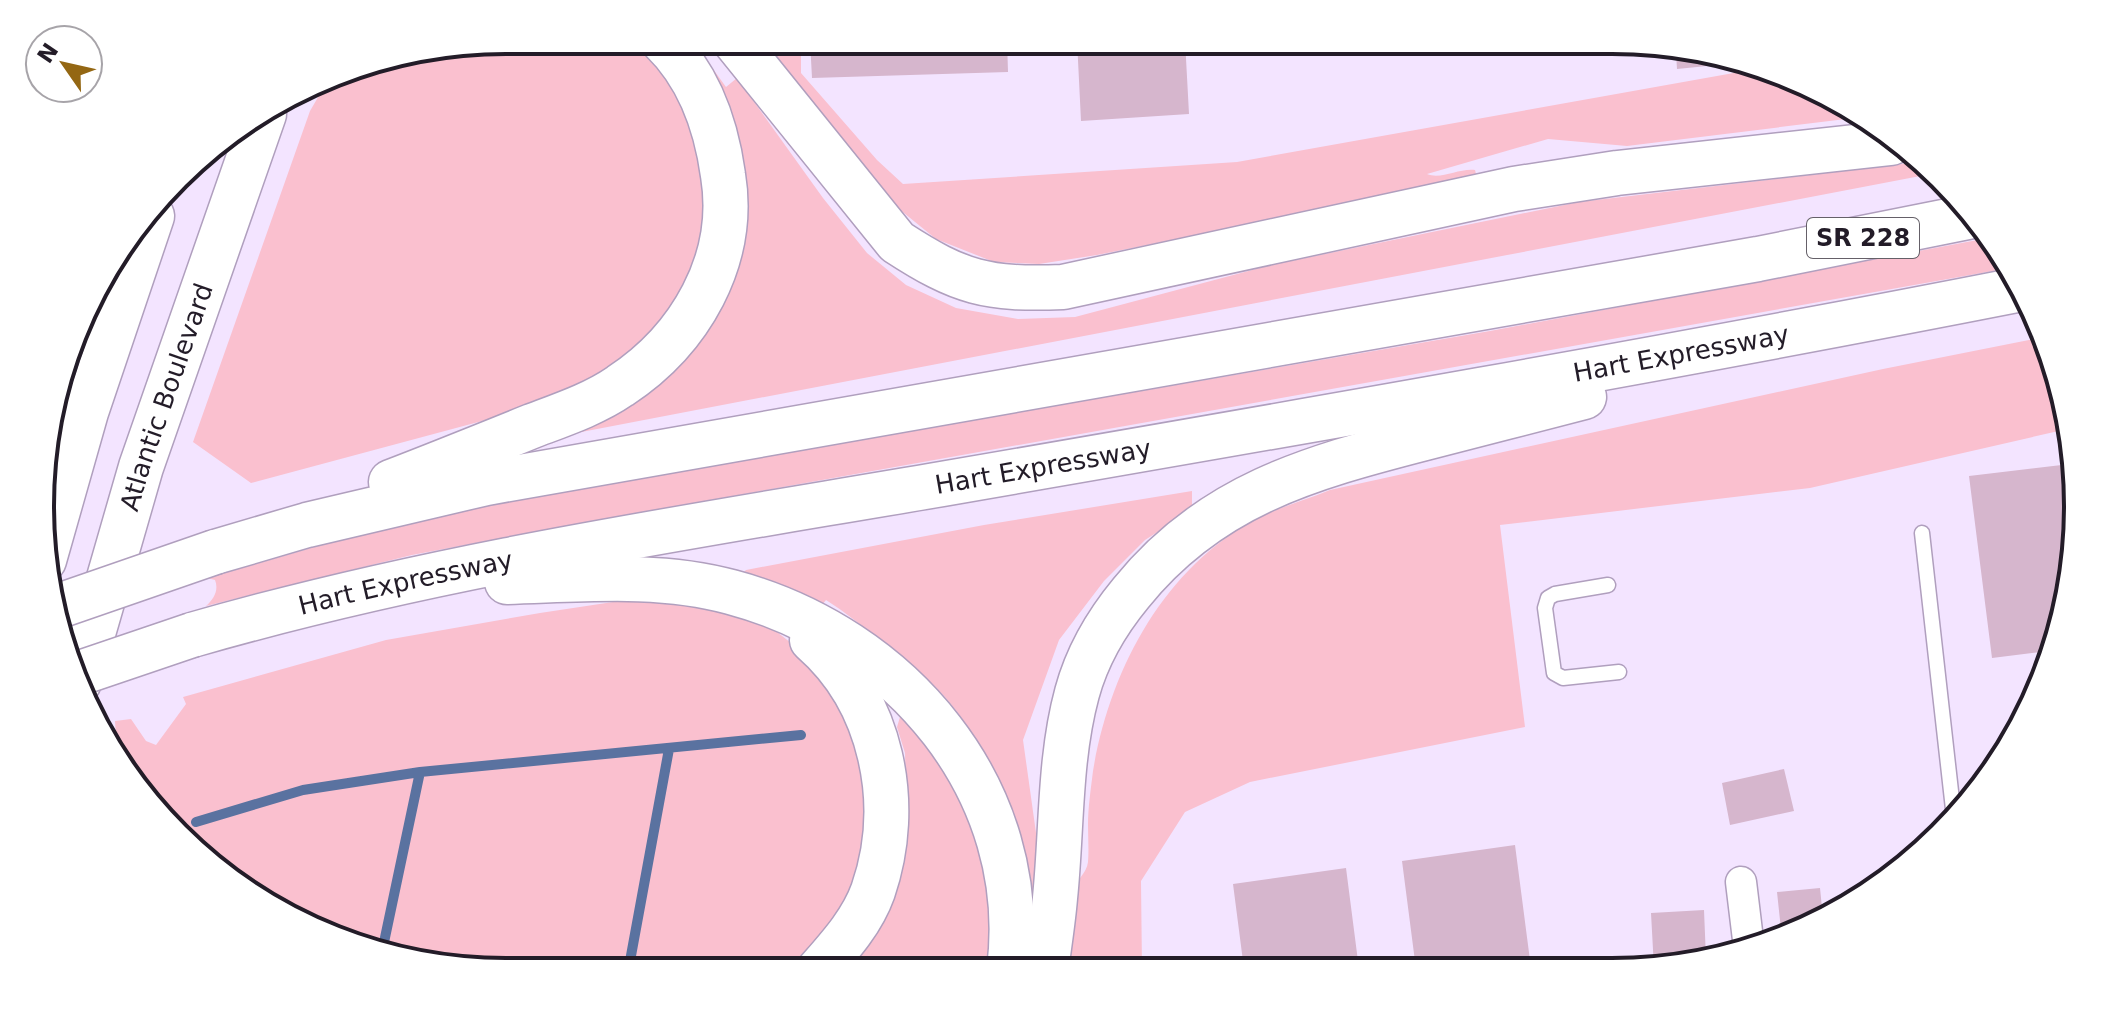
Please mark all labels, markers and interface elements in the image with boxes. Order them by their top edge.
north arrow [24,24,104,104]
text: N [32,38,63,68]
road number: SR 228 [1807,218,1919,258]
street label: Atlantic Boulevard [114,279,219,515]
street label: Hart Expressway [1571,319,1791,388]
street label: Hart Expressway [933,433,1153,500]
street label: Hart Expressway [295,544,515,621]

